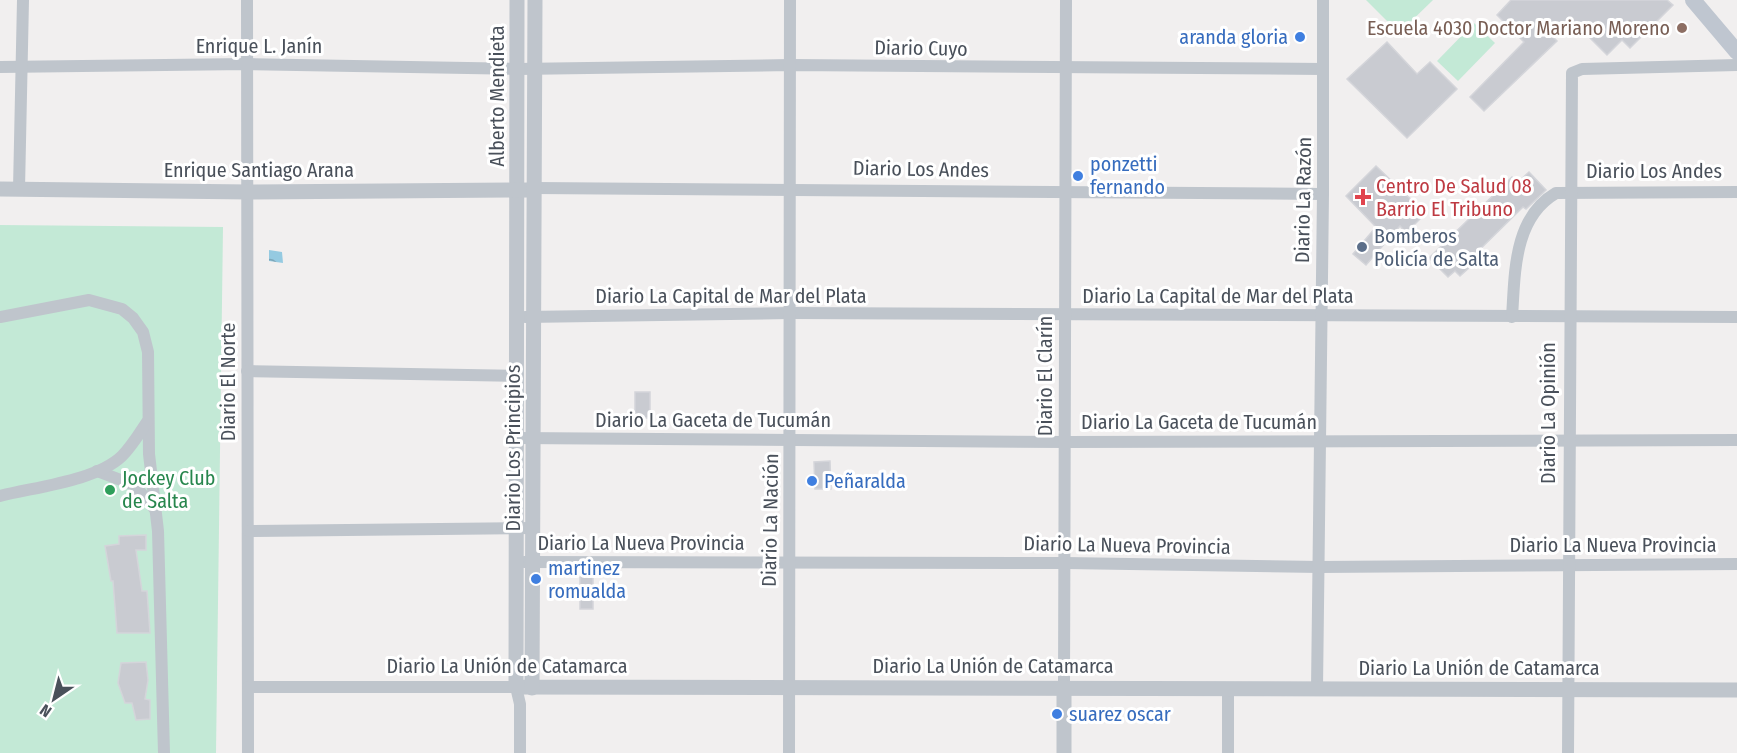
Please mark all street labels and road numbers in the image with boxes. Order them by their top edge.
street label: Alberto Mendieta [485,25,509,167]
street label: Enrique L. Janín [196,34,322,58]
street label: Diario Cuyo [874,35,968,61]
street label: Diario La Razón [1290,137,1316,263]
street label: Diario Los Andes [853,156,989,182]
street label: Enrique Santiago Arana [164,158,354,182]
street label: Diario Los Andes [1586,159,1722,183]
street label: Diario La Capital de Mar del Plata [595,284,867,308]
street label: Diario La Capital de Mar del Plata [1082,284,1354,308]
street label: Diario El Clarín [1033,316,1057,436]
street label: Diario El Norte [216,323,240,441]
street label: Diario La Opinión [1536,342,1560,484]
street label: Diario Los Principios [501,365,525,531]
street label: Diario La Gaceta de Tucumán [595,408,831,432]
street label: Diario La Gaceta de Tucumán [1081,410,1317,434]
street label: Diario La Nación [757,453,783,587]
street label: Diario La Nueva Provincia [537,531,745,555]
street label: Diario La Nueva Provincia [1023,531,1231,559]
street label: Diario La Nueva Provincia [1509,533,1717,557]
street label: Diario La Unión de Catamarca [386,654,628,678]
street label: Diario La Unión de Catamarca [872,654,1114,678]
street label: Diario La Unión de Catamarca [1358,656,1600,680]

